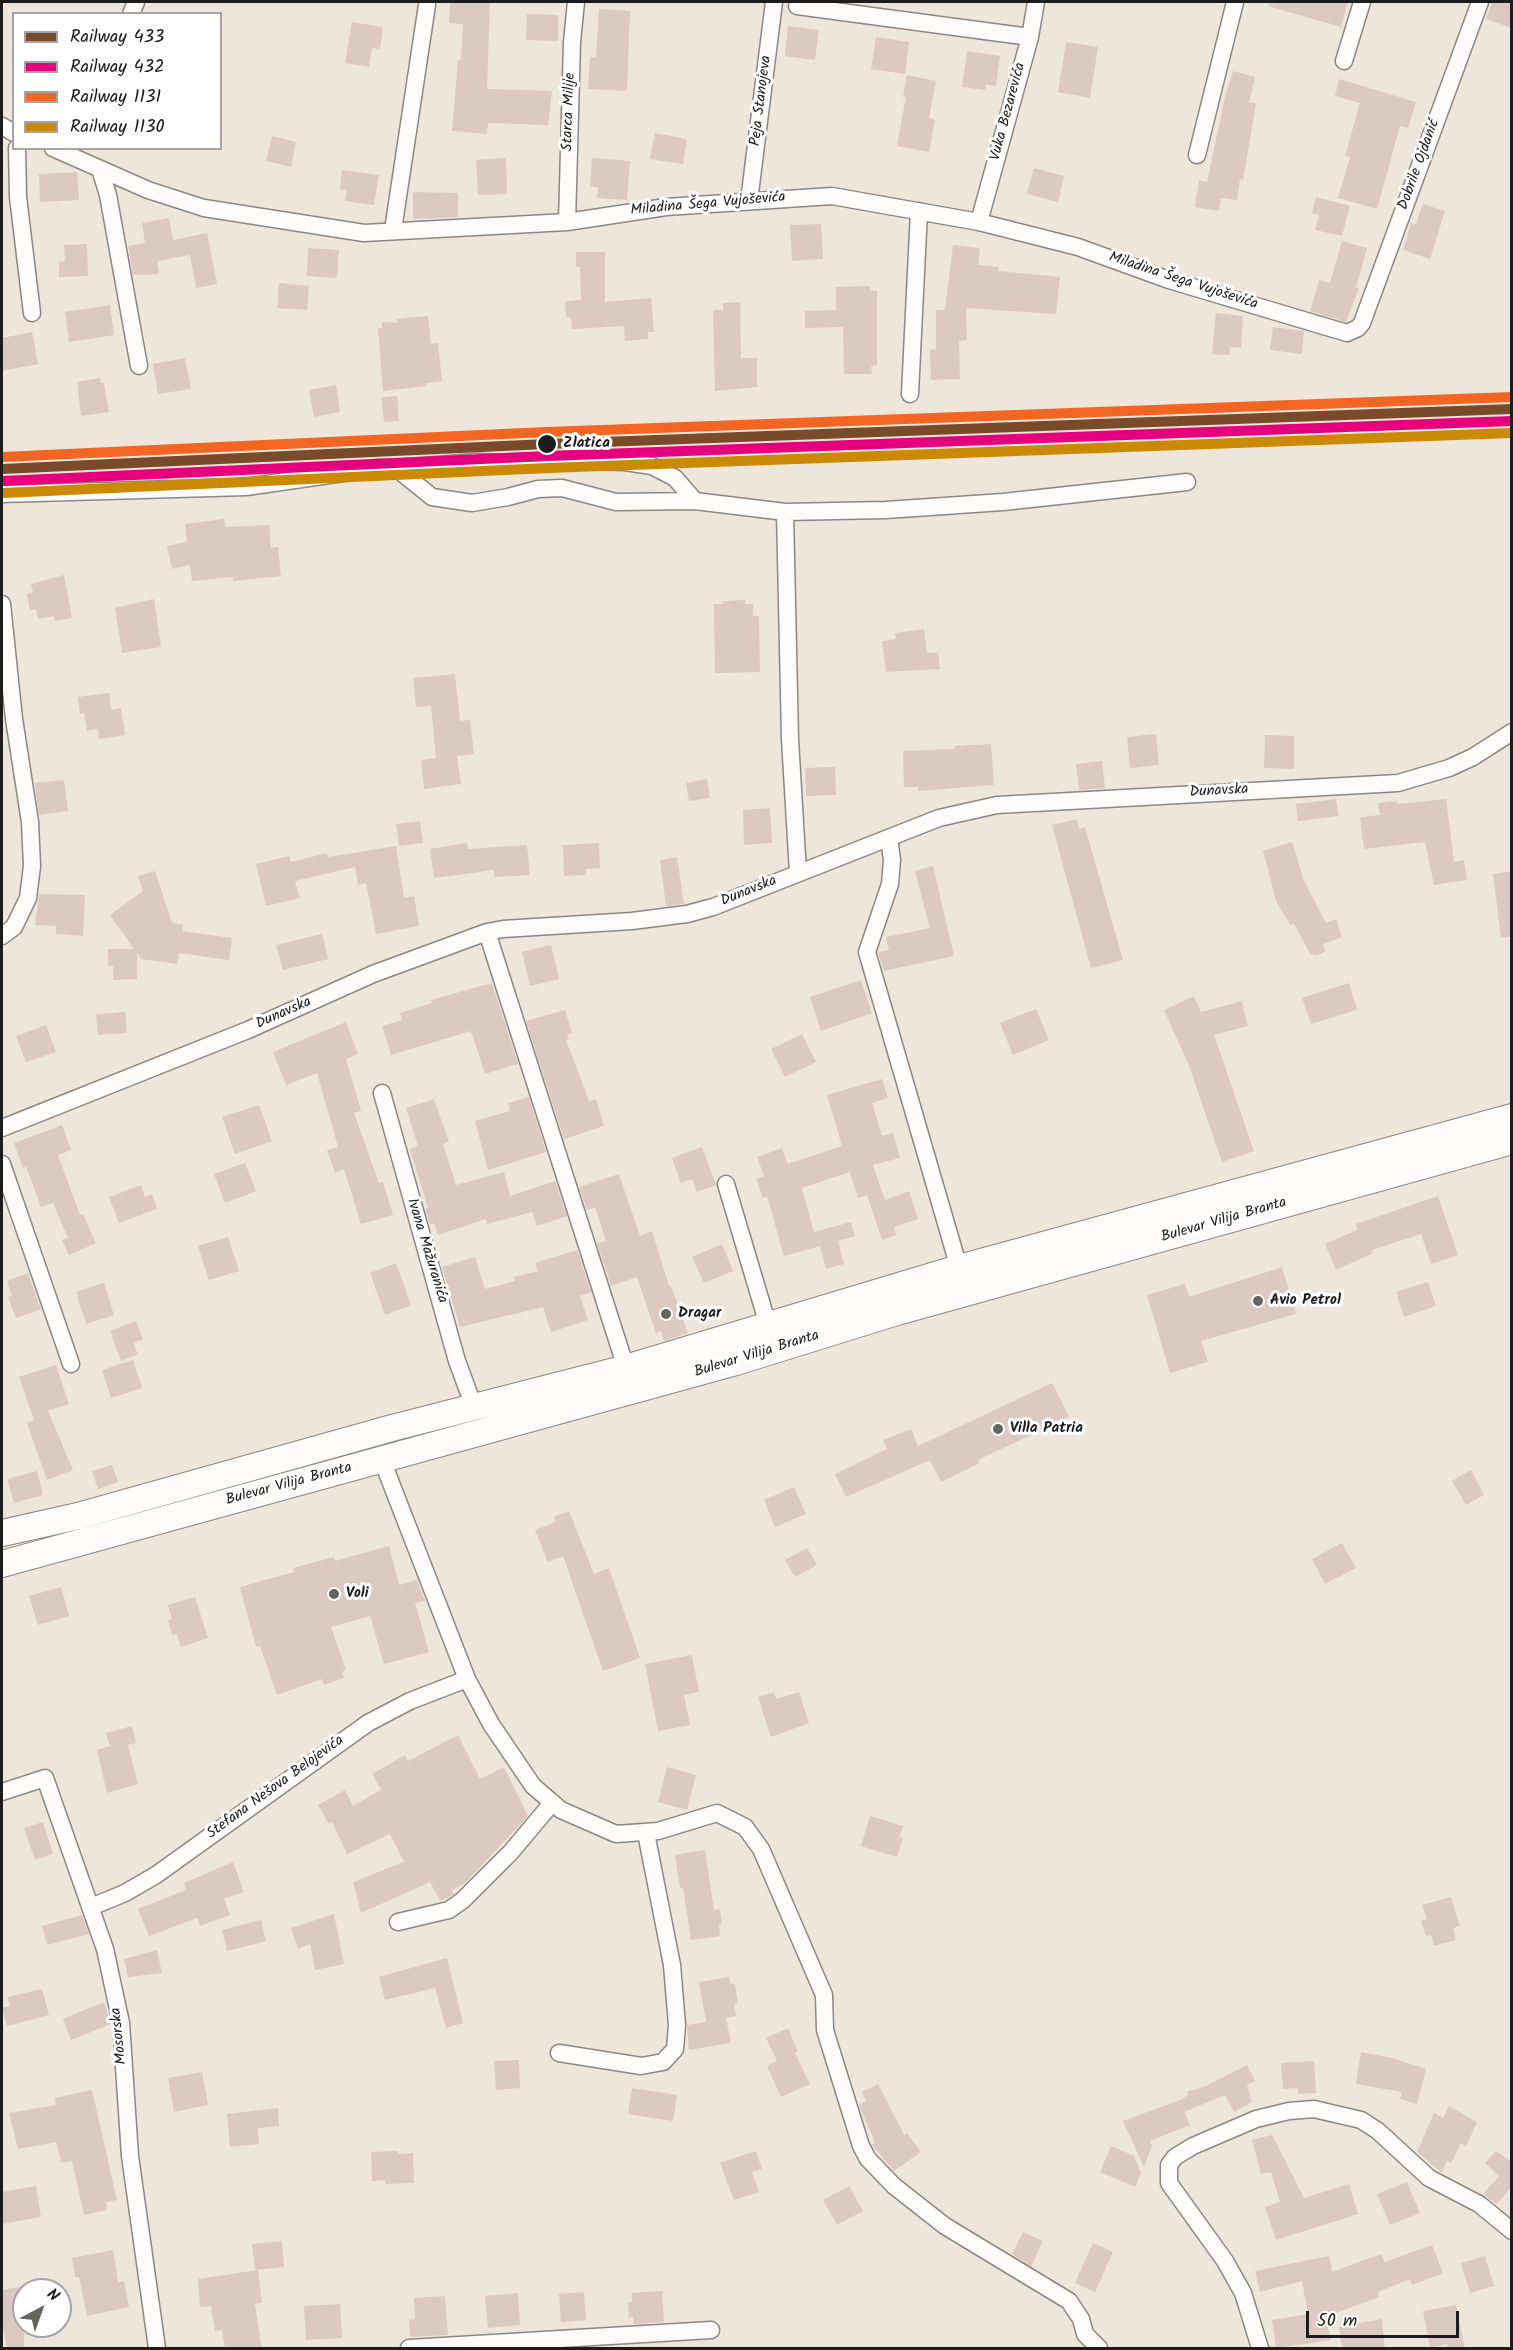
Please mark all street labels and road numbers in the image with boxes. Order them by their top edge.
street label: Peja Stanojeva [748,55,776,147]
street label: Vuka Bezarevića [987,61,1031,163]
street label: Starca Milije [560,72,580,152]
street label: Dobrile Ojdanić [1395,117,1445,213]
street label: Miladina Šega Vujoševića [630,189,786,221]
street label: Miladina Šega Vujoševića [1106,249,1260,315]
street label: Dunavska [1189,781,1249,803]
street label: Dunavska [718,873,780,911]
street label: Dunavska [254,994,314,1034]
street label: Bulevar Vilija Branta [1159,1194,1289,1248]
street label: Ivana Mažuranića [401,1196,451,1306]
street label: Bulevar Vilija Branta [692,1327,822,1383]
street label: Bulevar Vilija Branta [224,1460,354,1510]
street label: Stefana Nešova Belojevića [204,1732,348,1844]
street label: Mosorska [108,2007,132,2065]

